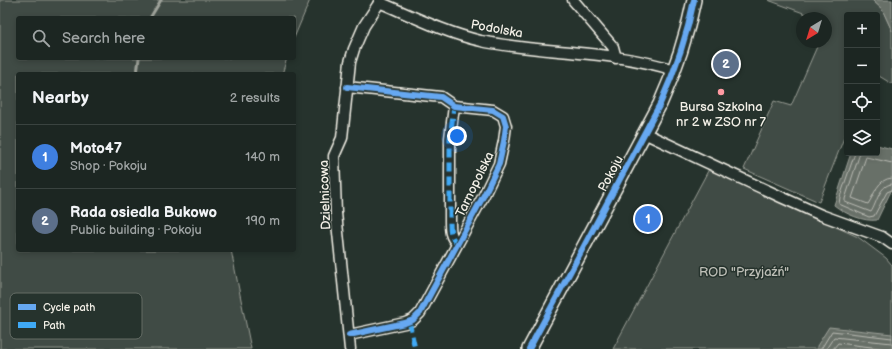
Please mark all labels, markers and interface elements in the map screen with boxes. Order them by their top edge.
north arrow [796,12,832,48]
map controls [844,12,880,156]
button: + [844,12,880,48]
search box [16,16,296,60]
street label: Podolska [469,17,524,41]
icon: search [30,27,52,49]
text: Search here [62,29,145,48]
button: − [844,48,880,84]
pin: 2 [713,49,739,79]
button: locate [844,84,880,120]
marker: Bursa Szkolna nr 2 w ZSO nr 7 [716,87,726,97]
text: Nearby [32,88,89,108]
text: 2 results [230,90,280,106]
place label: Bursa Szkolna nr 2 w ZSO nr 7 [676,99,767,130]
button: layers [844,120,880,156]
your location [447,126,467,146]
text: Moto47 [70,139,122,158]
text: 1 [42,149,48,165]
text: 140 m [245,149,280,165]
street label: Tarnopolska [452,149,498,220]
street label: Pokoju [595,153,627,194]
text: Shop · Pokoju [70,158,147,174]
street label: Dzielnicowa [316,160,334,230]
text: Rada osiedla Bukowo [70,203,217,222]
pin: 1 [635,204,661,234]
text: 2 [41,213,49,229]
text: 190 m [246,213,280,229]
text: Public building · Pokoju [70,222,202,238]
park label: ROD "Przyjaźń" [699,264,789,280]
legend [10,293,142,339]
text: Cycle path [43,301,95,314]
text: Path [43,319,65,332]

